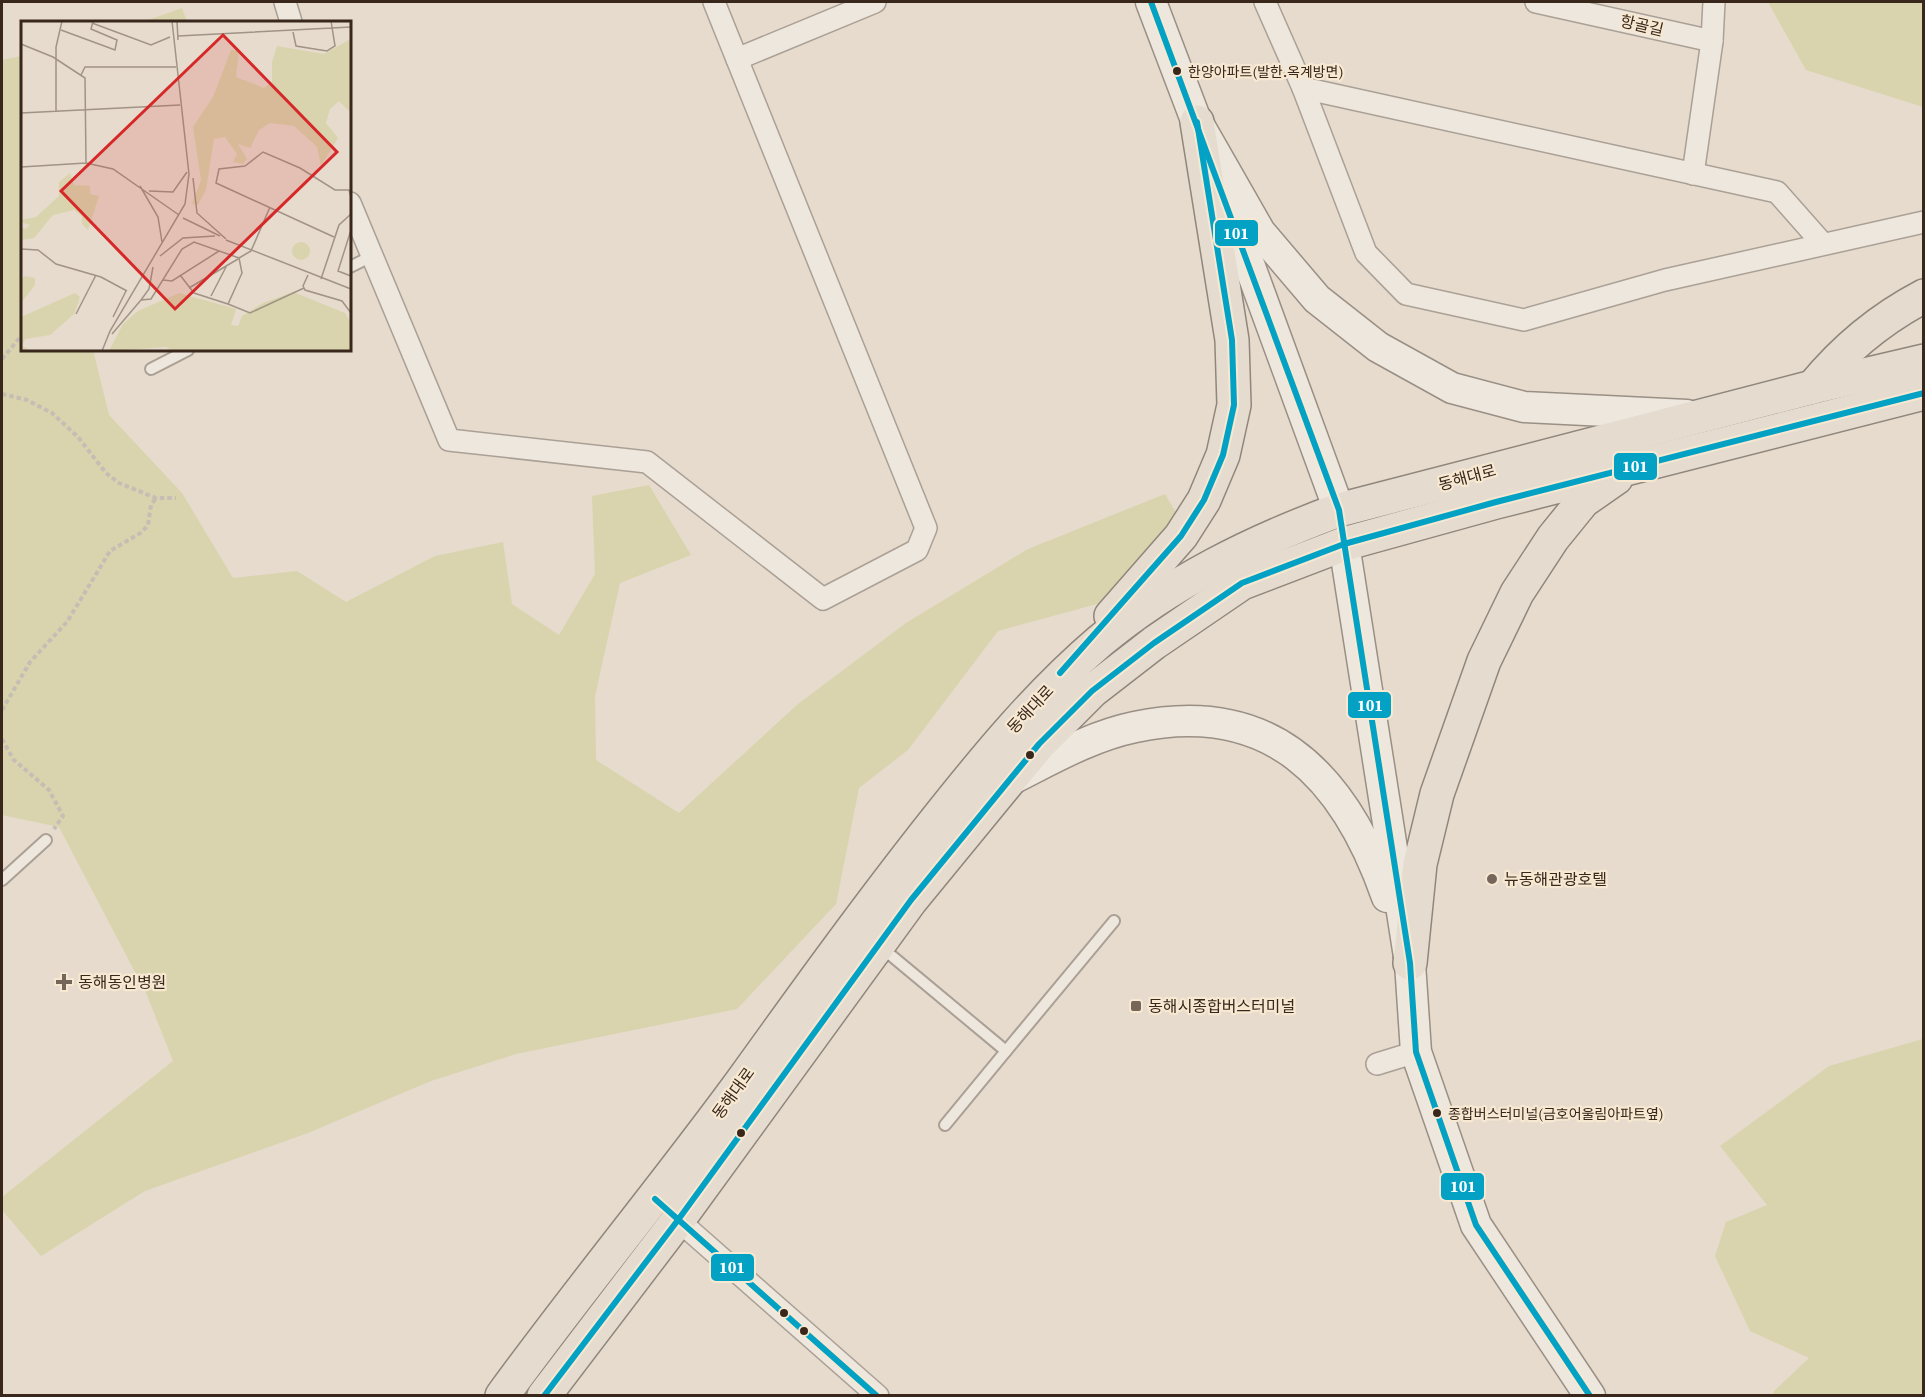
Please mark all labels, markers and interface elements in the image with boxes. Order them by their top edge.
street label: 항골길 [1618,9,1666,41]
inset map [21,21,351,351]
place label: 한양아파트(발한.옥계방면) [1188,62,1343,82]
marker: 한양아파트(발한.옥계방면) [1171,65,1183,77]
line badge: 101 [1214,219,1259,247]
text: 101 [1223,222,1249,244]
line badge: 101 [1613,452,1658,481]
text: 101 [1622,455,1648,477]
street label: 동해대로 [1436,459,1499,495]
street label: 동해대로 [1002,680,1058,738]
line badge: 101 [1347,691,1392,719]
text: 101 [1357,694,1383,716]
unlabelled marker [1024,749,1036,761]
place label: 뉴동해관광호텔 [1504,868,1607,890]
marker: 뉴동해관광호텔 [1485,872,1499,886]
place label: 동해동인병원 [78,971,166,993]
marker: 동해동인병원 [55,973,73,991]
place label: 동해시종합버스터미널 [1148,995,1295,1017]
marker: 동해시종합버스터미널 [1129,999,1143,1013]
street label: 동해대로 [707,1062,759,1123]
place label: 종합버스터미널(금호어울림아파트옆) [1448,1104,1664,1124]
marker: 종합버스터미널(금호어울림아파트옆) [1431,1107,1443,1119]
unlabelled marker [735,1127,747,1139]
line badge: 101 [1440,1172,1485,1201]
text: 101 [1450,1175,1476,1197]
line badge: 101 [710,1253,755,1282]
text: 101 [719,1256,745,1278]
unlabelled marker [778,1307,790,1319]
unlabelled marker [798,1325,810,1337]

